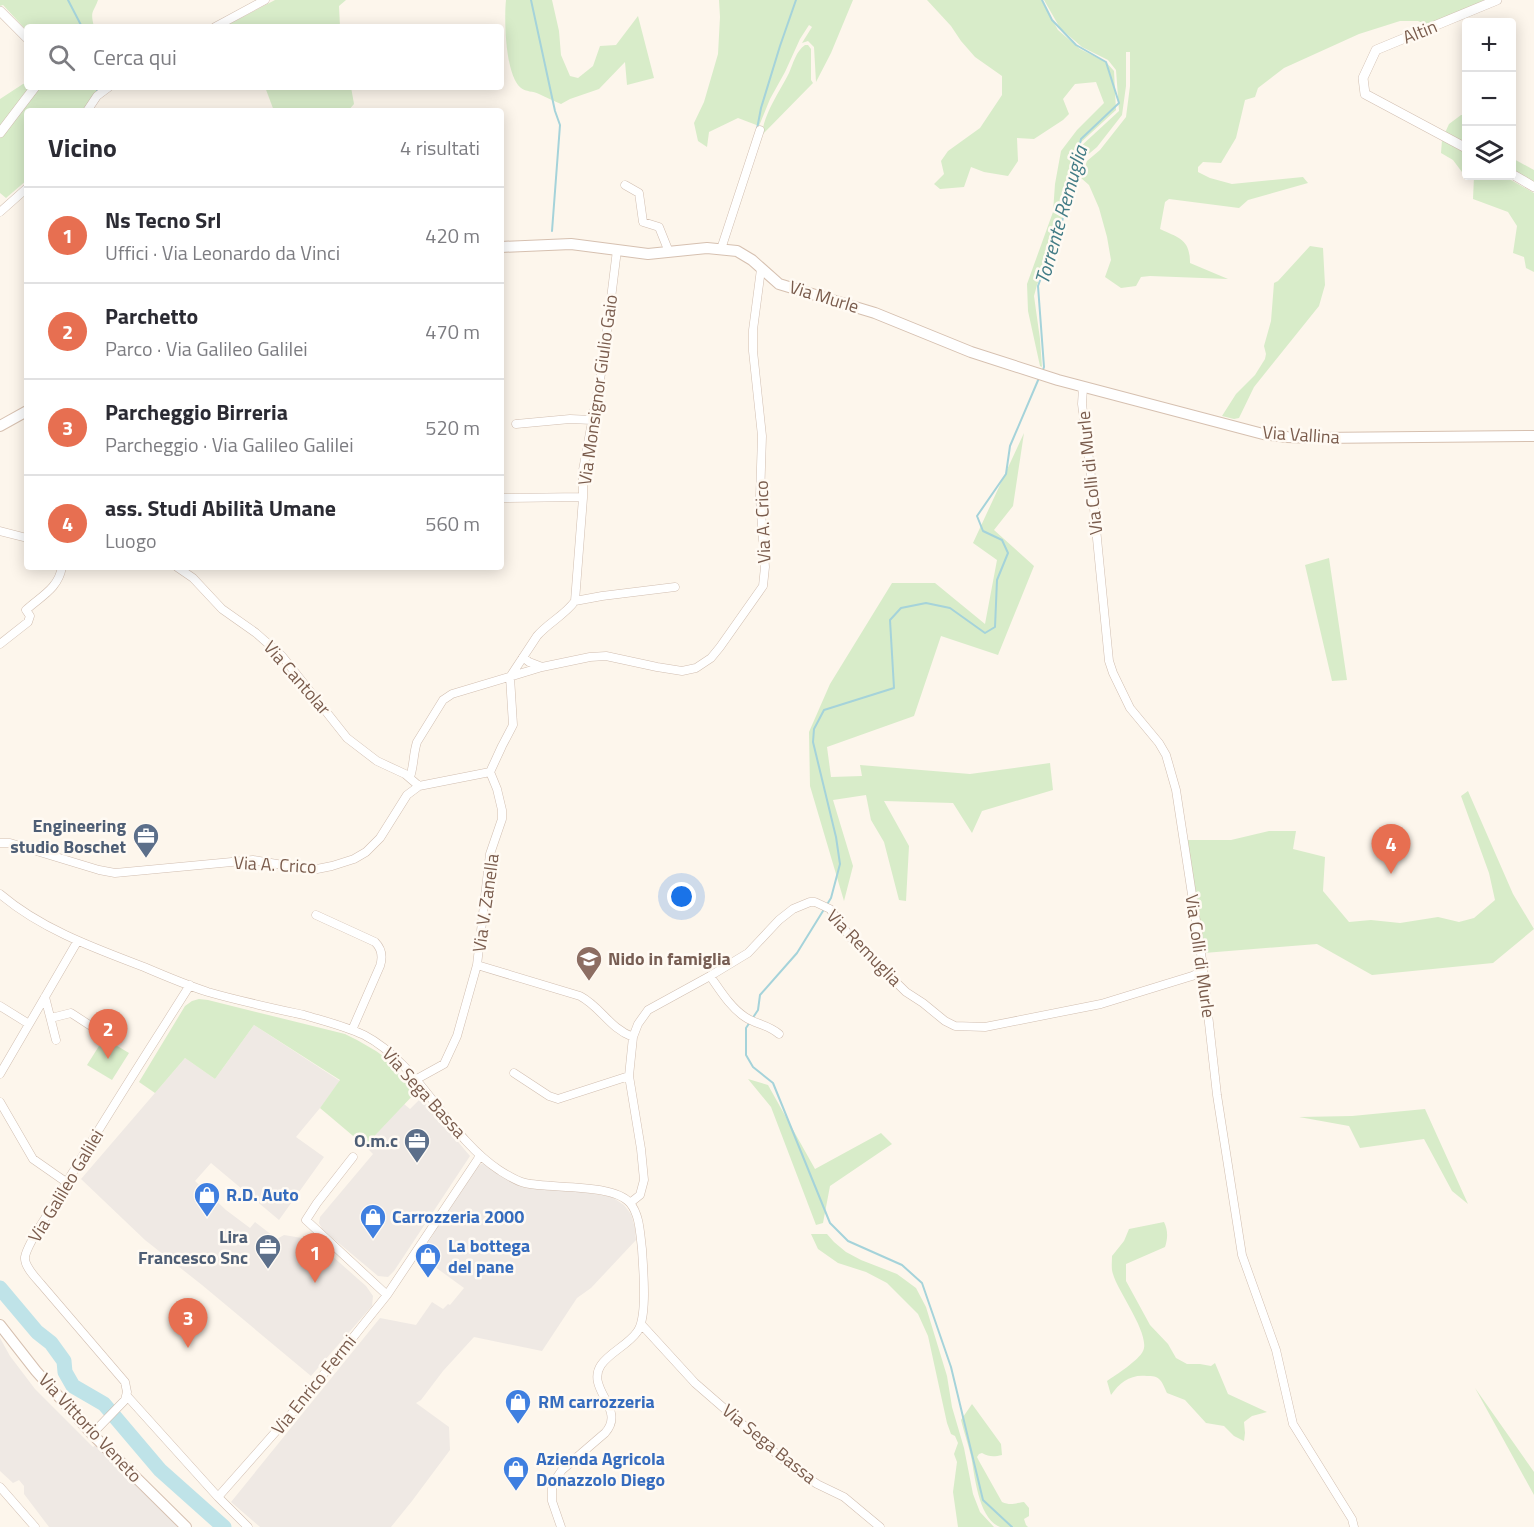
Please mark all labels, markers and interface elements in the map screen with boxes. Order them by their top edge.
street label: Altin [1399,12,1441,51]
map controls [1462,18,1516,180]
button: + [1462,18,1516,72]
search box [24,24,504,90]
text: Cerca qui [93,40,177,74]
icon: search [45,41,78,74]
button: − [1462,72,1516,126]
button: layers [1462,126,1516,180]
text: Vicino [48,128,117,167]
text: 4 risultati [400,132,480,163]
water label: Torrente Remuglia [1026,141,1095,288]
text: Ns Tecno Srl [105,203,221,237]
text: 1 [62,220,73,251]
text: 420 m [425,220,480,251]
text: Uffici · Via Leonardo da Vinci [105,237,340,268]
street label: Via Murle [786,273,862,320]
street label: Via Monsignor Giulio Gaio [571,293,624,487]
text: Parchetto [105,299,198,333]
text: 2 [62,316,73,347]
text: 470 m [425,316,480,347]
text: Parco · Via Galileo Galilei [105,333,308,364]
text: Parcheggio Birreria [105,395,288,429]
street label: Via Colli di Murle [1070,410,1109,536]
text: 3 [62,412,73,443]
text: 520 m [425,412,480,443]
street label: Via Vallina [1262,418,1341,451]
text: Parcheggio · Via Galileo Galilei [105,429,354,460]
street label: Via A. Crico [748,480,777,564]
text: ass. Studi Abilità Umane [105,491,336,525]
text: 4 [62,508,73,539]
text: 560 m [425,508,480,539]
text: Luogo [105,525,157,556]
street label: Via Cantolar [257,634,337,721]
place label: Engineering studio Boschet [10,812,126,860]
office icon: Engineering studio Boschet [131,821,161,859]
pin: 4 [1372,824,1410,874]
street label: Via A. Crico [233,849,317,880]
street label: Via V. Zanella [465,852,506,954]
your location [667,882,696,911]
street label: Via Colli di Murle [1178,893,1223,1019]
street label: Via Remuglia [820,903,908,992]
school or university icon: Nido in famiglia [574,944,604,982]
place label: Nido in famiglia [608,945,731,972]
pin: 2 [88,1010,128,1059]
street label: Via Sega Bassa [376,1041,473,1144]
street label: Via Galileo Galilei [21,1124,110,1247]
office icon: O.m.c [402,1126,432,1164]
place label: O.m.c [354,1127,398,1154]
shop icon: R.D. Auto [192,1180,222,1218]
place label: R.D. Auto [226,1181,299,1208]
shop icon: Carrozzeria 2000 [358,1202,388,1240]
place label: Carrozzeria 2000 [392,1203,524,1230]
place label: Lira Francesco Snc [138,1223,248,1271]
office icon: Lira Francesco Snc [253,1232,283,1270]
place label: La bottega del pane [448,1232,530,1280]
pin: 1 [296,1234,334,1283]
shop icon: La bottega del pane [413,1241,443,1279]
pin: 3 [168,1298,207,1348]
street label: Via Enrico Fermi [265,1329,362,1441]
street label: Via Vittorio Veneto [32,1367,148,1488]
shop icon: RM carrozzeria [503,1387,533,1425]
place label: RM carrozzeria [538,1388,655,1415]
street label: Via Sega Bassa [716,1397,822,1490]
place label: Azienda Agricola Donazzolo Diego [536,1445,665,1493]
shop icon: Azienda Agricola Donazzolo Diego [501,1454,531,1492]

